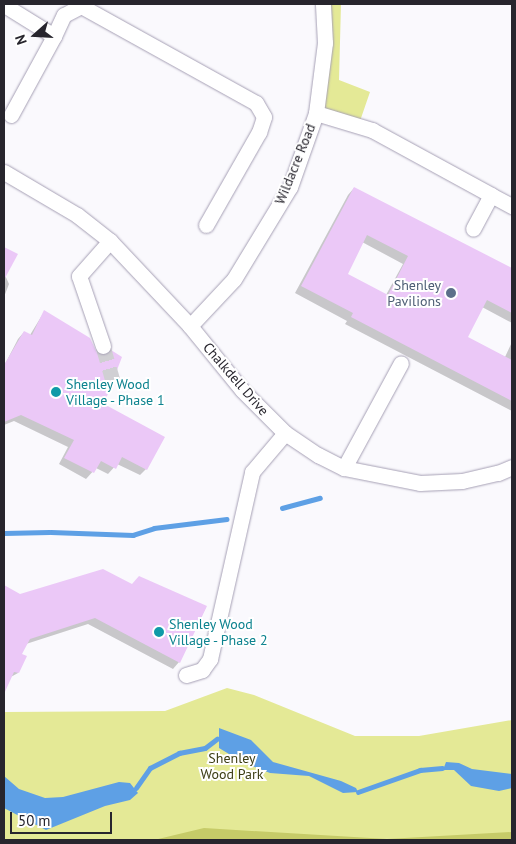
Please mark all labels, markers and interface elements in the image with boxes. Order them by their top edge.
north arrow [10,10,60,60]
text: N [11,33,31,47]
street label: Wildacre Road [271,121,319,207]
place label: Shenley Pavilions [387,277,441,310]
marker: Shenley Pavilions [445,287,457,299]
street label: Chalkdell Drive [200,339,272,419]
place label: Shenley Wood Village - Phase 1 [66,376,167,408]
marker: Shenley Wood Village - Phase 1 [50,386,62,398]
place label: Shenley Wood Village - Phase 2 [169,616,270,648]
marker: Shenley Wood Village - Phase 2 [153,626,165,638]
park label: Shenley Wood Park [200,750,264,782]
scale bar [12,802,115,834]
text: 50 m [18,811,51,830]

